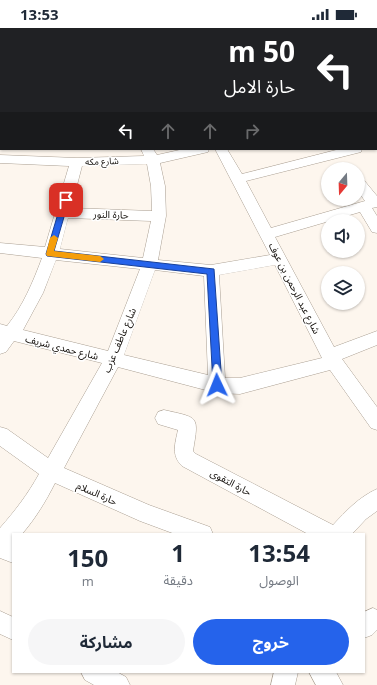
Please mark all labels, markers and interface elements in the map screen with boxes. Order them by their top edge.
text: 13:53 [20,4,59,24]
text: 50 m [228,32,295,70]
icon: left [309,44,361,96]
text: حارة الامل [224,74,295,98]
icon: left [115,120,137,142]
icon: ahead [157,120,179,142]
icon: ahead [199,120,221,142]
icon: right [241,120,263,142]
street label: شارع مكه [85,154,119,169]
north arrow [321,162,365,206]
map controls [321,162,365,310]
pin [49,183,83,217]
icon: arrive [55,189,77,211]
street label: حارة النور [92,206,129,222]
button: sound [321,214,365,258]
street label: شارع عبد الرحمن بن عوف [265,240,324,337]
button: layers [321,266,365,310]
street label: شارع عاطف عزب [99,305,140,375]
street label: شارع حمدي شريف [24,331,100,364]
position arrow [196,364,238,406]
street label: حارة التقوى [208,465,254,499]
street label: حارة السلام [74,478,120,510]
text: 1 [171,536,185,569]
text: 13:54 [248,536,310,569]
text: 150 [67,541,108,574]
text: دقيقة [163,571,193,589]
text: الوصول [259,571,299,589]
text: m [82,572,94,590]
button: مشاركة [28,619,185,665]
button: خروج [193,619,349,665]

